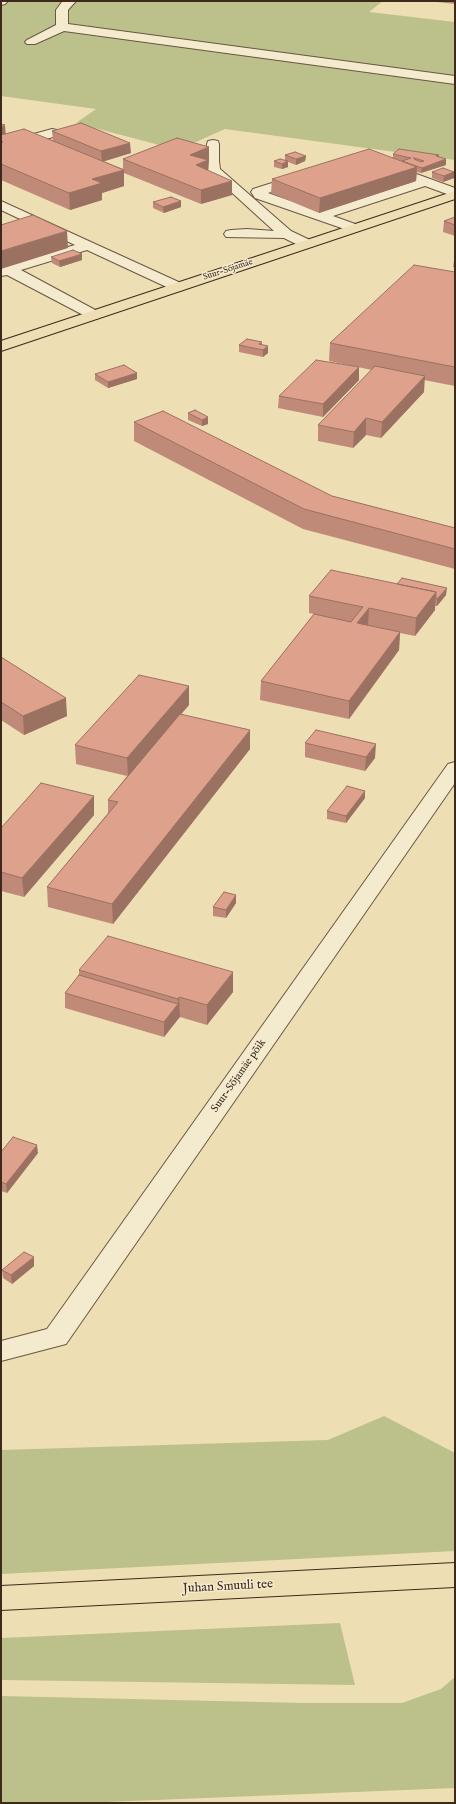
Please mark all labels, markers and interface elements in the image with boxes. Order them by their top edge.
street label: Suur-Sõjamäe [202,257,254,283]
street label: Suur-Sõjamäe põik [209,1037,269,1115]
street label: Juhan Smuuli tee [182,1577,274,1597]

